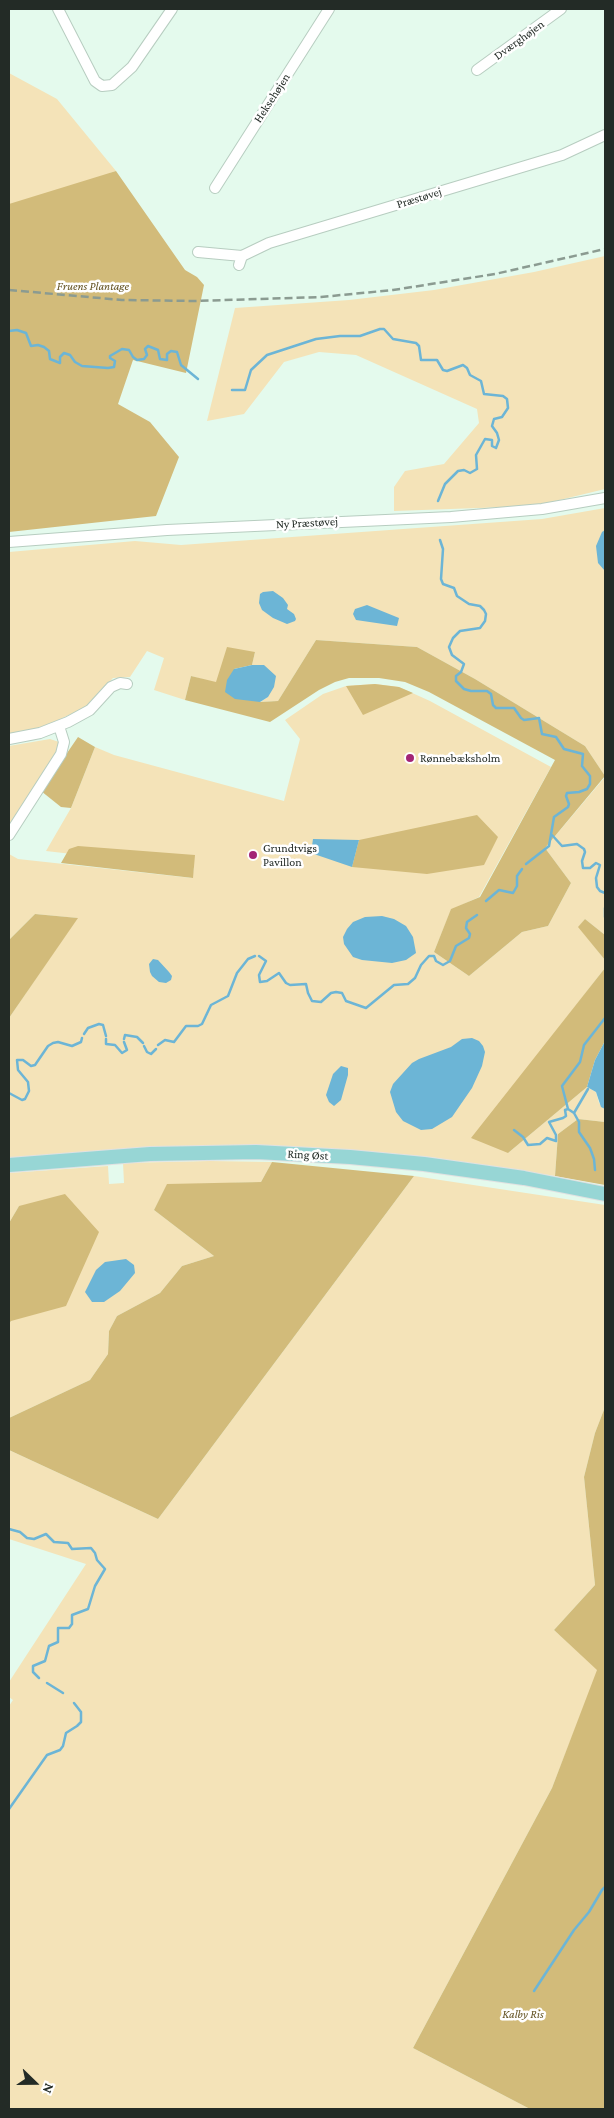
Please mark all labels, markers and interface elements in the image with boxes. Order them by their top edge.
street label: Dværghøjen [491,17,547,63]
street label: Heksehøjen [251,71,293,125]
street label: Præstøvej [395,184,443,212]
park label: Fruens Plantage [57,279,129,293]
street label: Ny Præstøvej [276,514,338,532]
place label: Rønnebæksholm [420,751,500,765]
marker: Rønnebæksholm [404,752,416,764]
place label: Grundtvigs Pavillon [263,841,317,869]
marker: Grundtvigs Pavillon [247,849,259,861]
street label: Ring Øst [287,1147,329,1163]
park label: Kalby Ris [502,2007,544,2021]
north arrow [10,2058,60,2108]
text: N [40,2081,58,2096]

